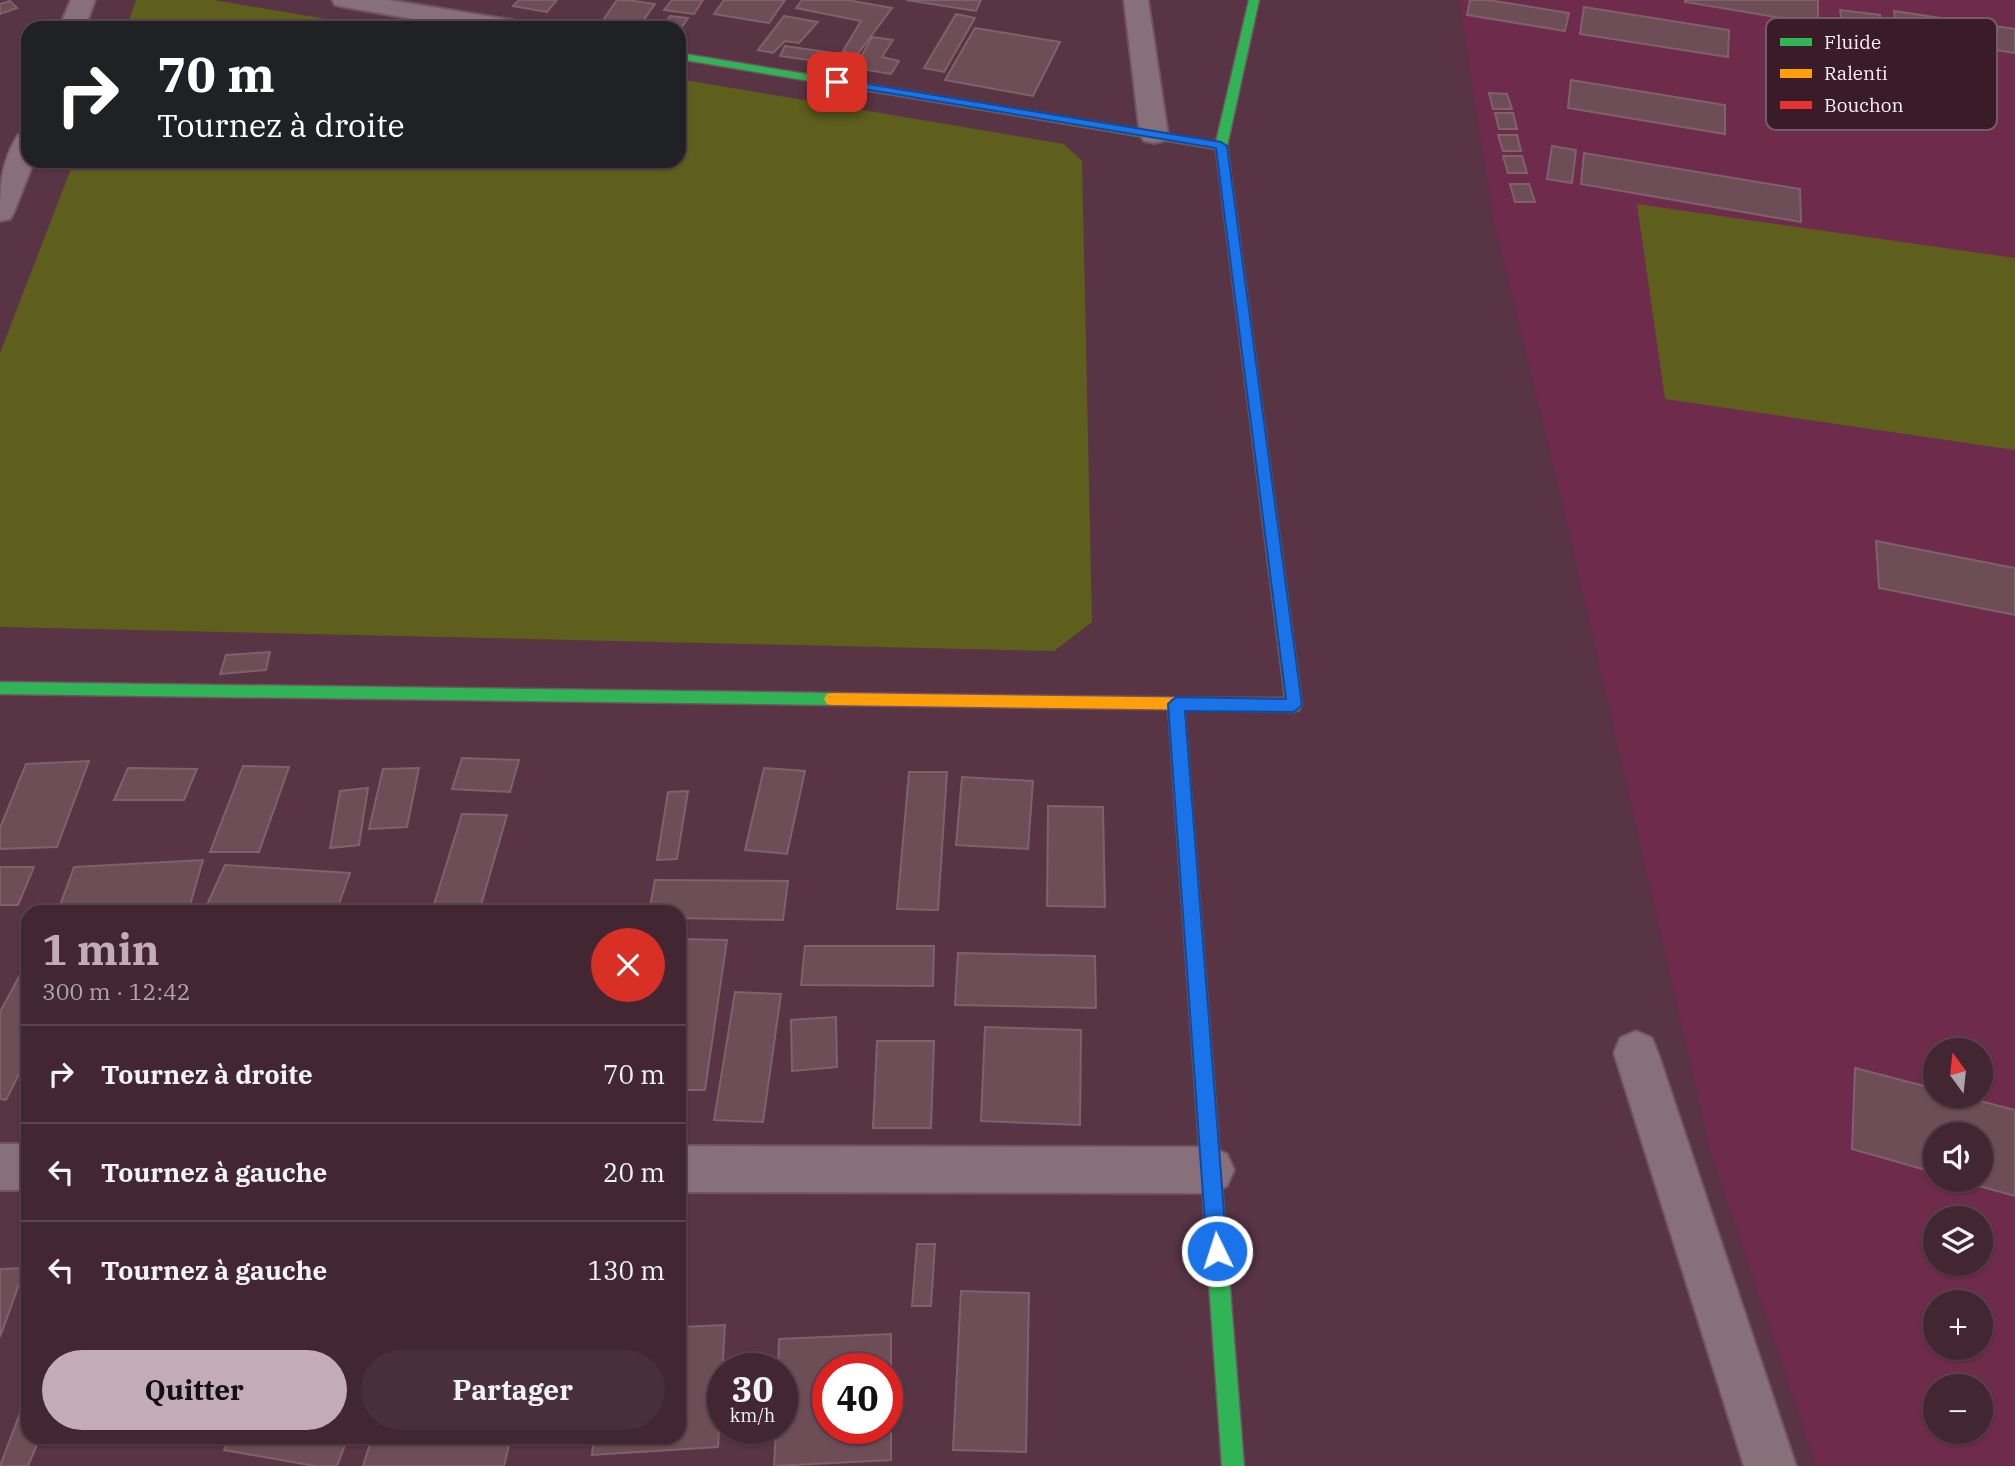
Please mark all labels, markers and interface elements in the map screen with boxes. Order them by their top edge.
legend [1766,18,1997,130]
text: Fluide [1824,30,1881,54]
text: 70 m [157,42,275,105]
icon: right [42,49,133,140]
pin [807,52,867,112]
text: Ralenti [1824,61,1888,85]
icon: arrive [818,63,856,101]
text: Bouchon [1824,93,1904,117]
text: Tournez à droite [157,104,405,146]
text: 1 min [42,922,160,977]
button: close [591,928,665,1002]
text: 300 m · 12:42 [42,976,191,1006]
north arrow [1923,1038,1993,1108]
map controls [1923,1038,1993,1444]
icon: right [42,1055,80,1093]
text: Tournez à droite [101,1057,313,1091]
text: 70 m [603,1057,665,1091]
button: sound [1923,1122,1993,1192]
icon: left [42,1153,80,1191]
text: Tournez à gauche [101,1155,327,1189]
text: 20 m [603,1155,665,1189]
button: layers [1923,1206,1993,1276]
position arrow [1180,1214,1254,1288]
icon: left [42,1251,80,1289]
text: Tournez à gauche [101,1253,327,1287]
text: 130 m [587,1253,665,1287]
button: + [1923,1290,1993,1360]
button: Quitter [42,1350,347,1430]
button: Partager [361,1350,665,1430]
speed limit sign: 40 [812,1353,903,1444]
text: 30 [731,1366,774,1412]
button: − [1923,1374,1993,1444]
text: km/h [730,1404,775,1427]

